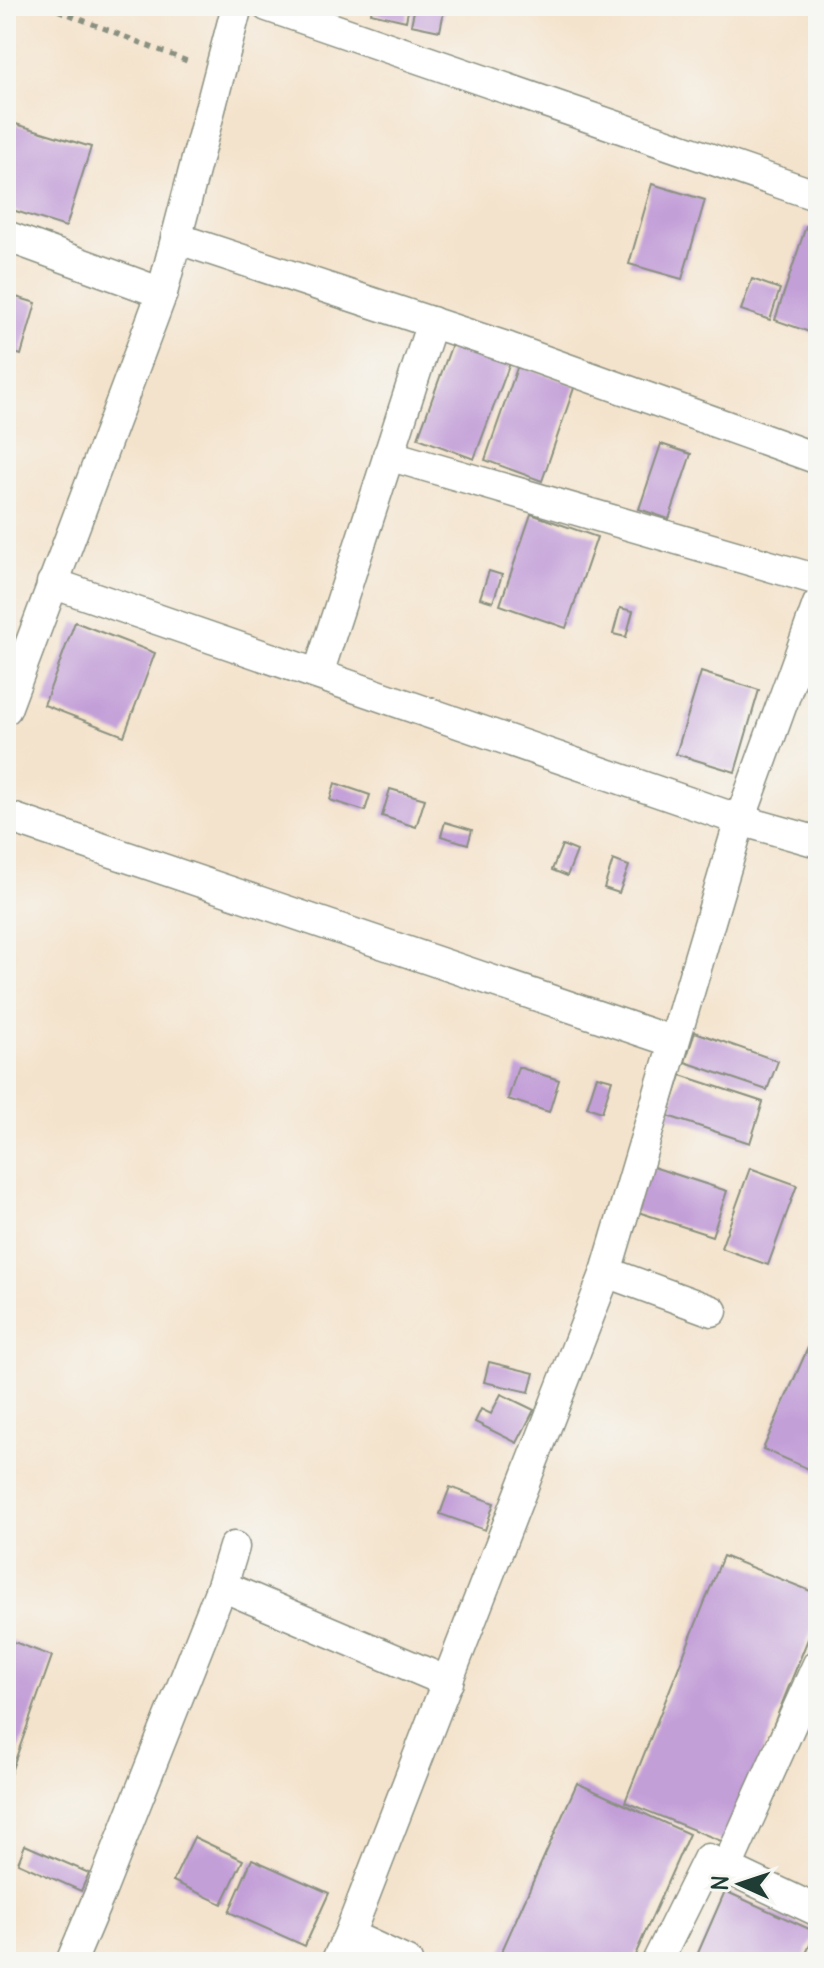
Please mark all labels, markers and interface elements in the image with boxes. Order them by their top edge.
north arrow [700,1844,780,1924]
text: N [706,1875,734,1891]

